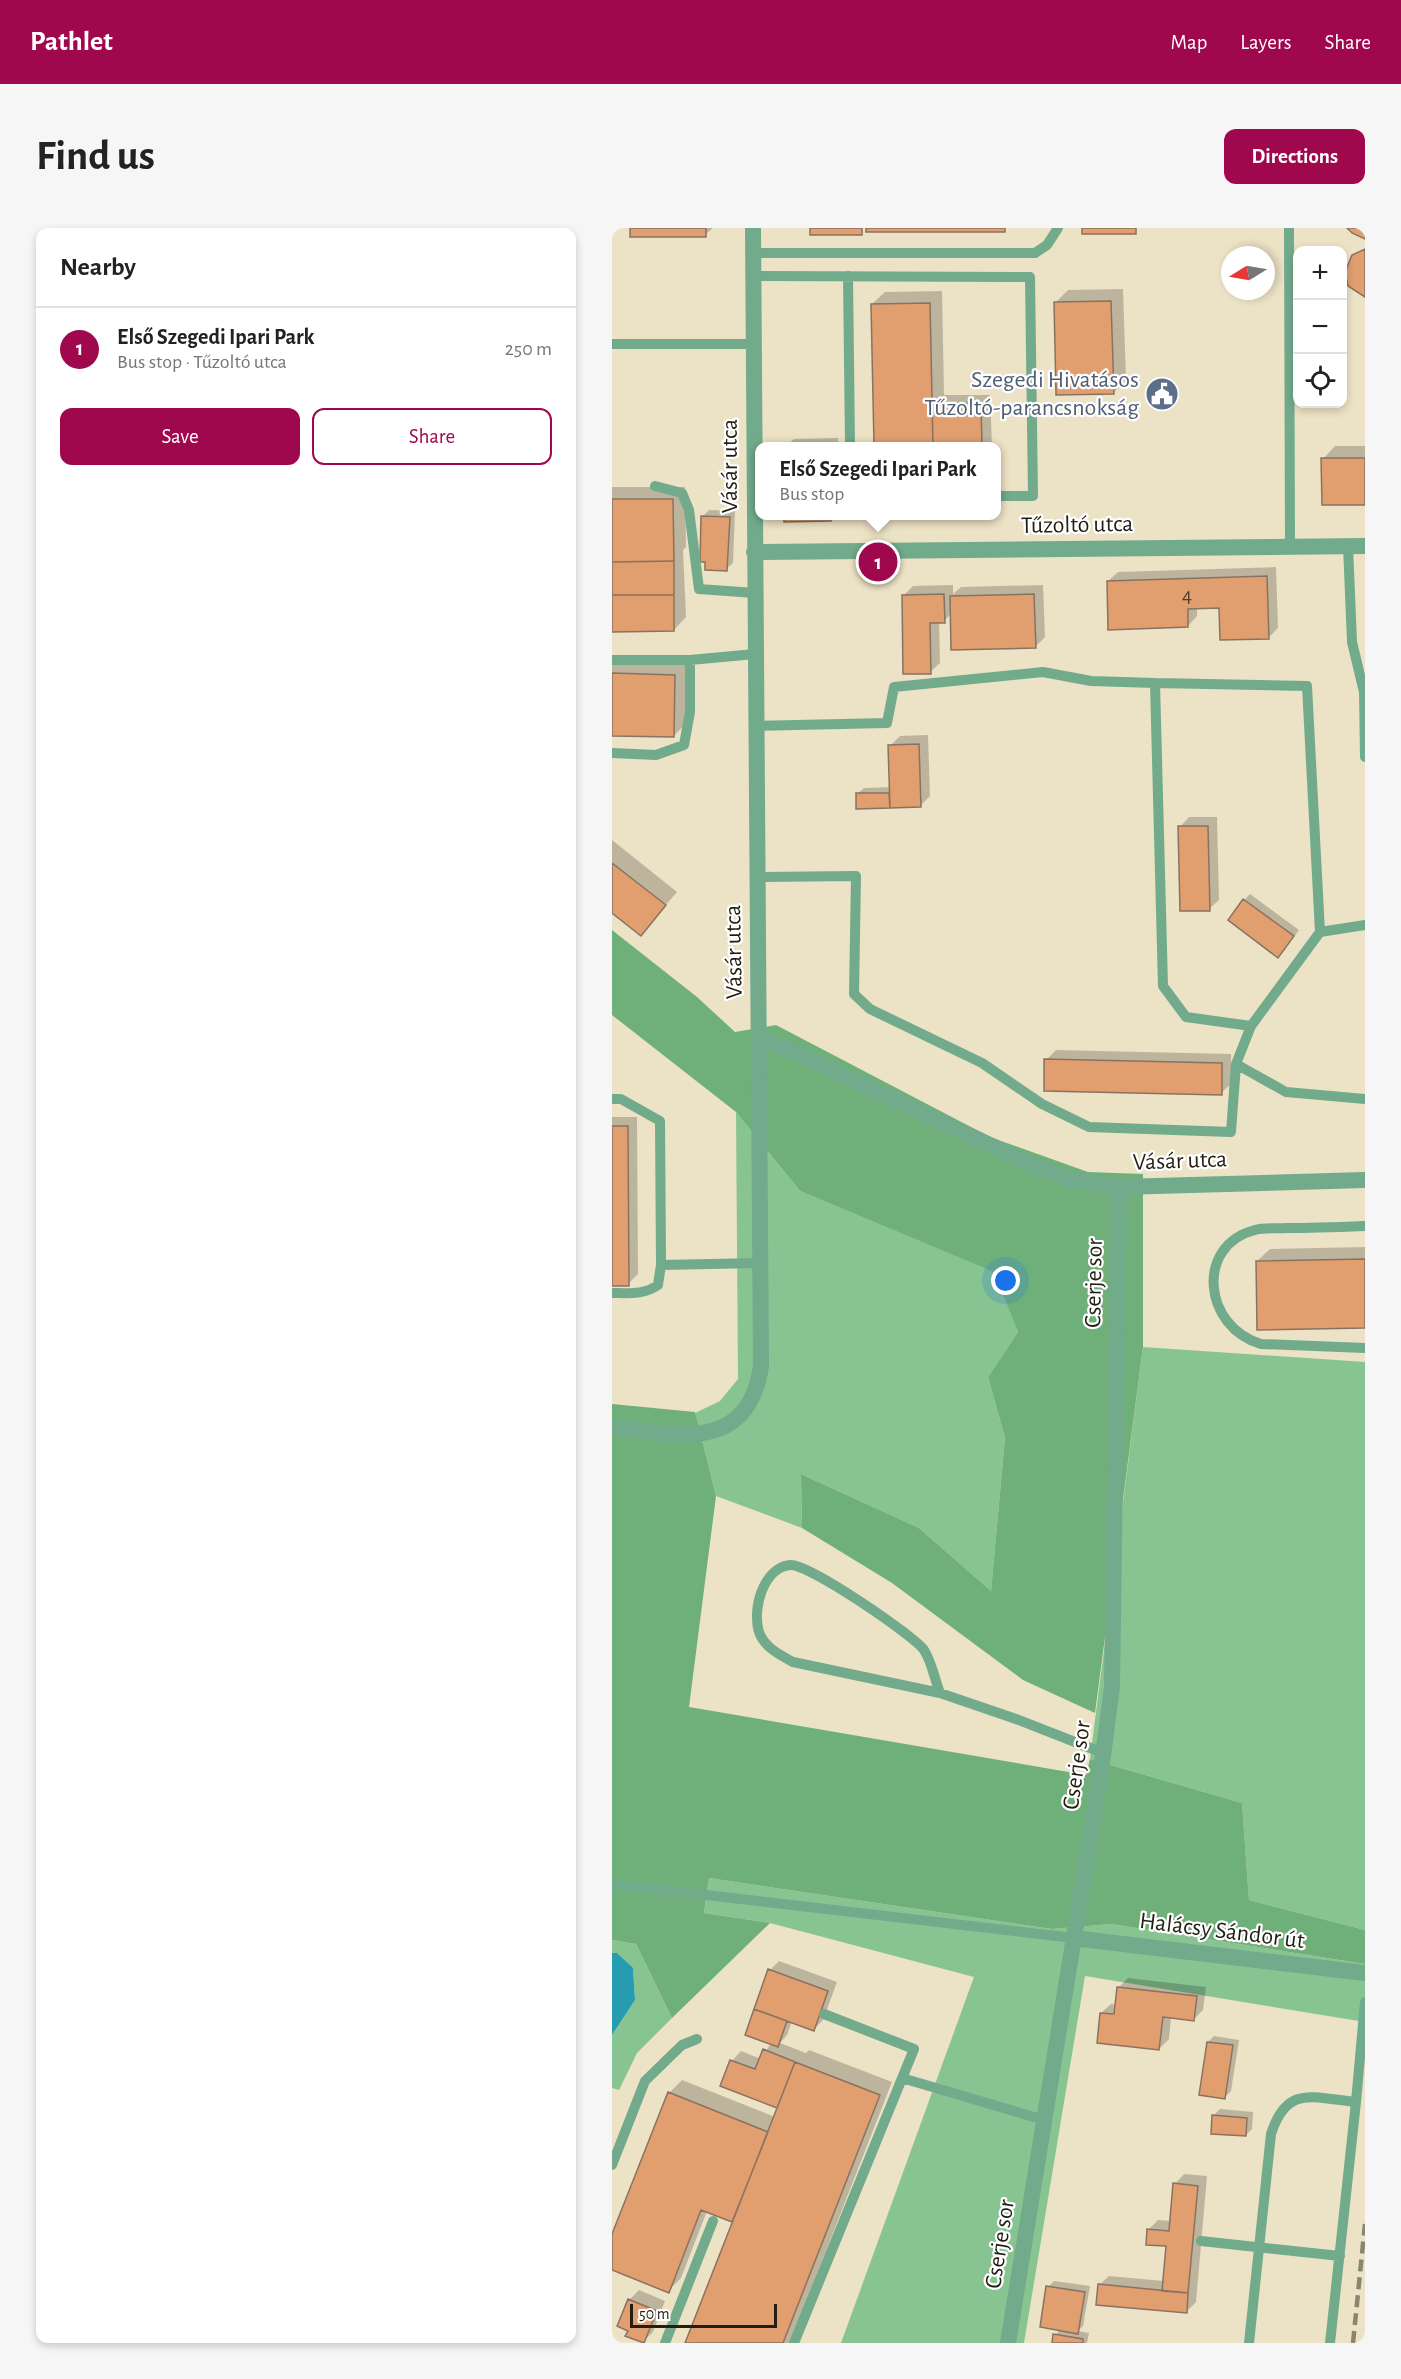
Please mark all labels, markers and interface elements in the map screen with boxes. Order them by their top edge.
text: Pathlet [30,28,113,56]
text: Map [1171,32,1207,53]
text: Layers [1240,32,1291,53]
text: Share [1324,32,1371,53]
button: Directions [1224,129,1365,184]
text: Find us [36,135,155,177]
north arrow [1221,246,1275,300]
map controls [1293,246,1347,408]
button: + [1293,246,1347,300]
text: Nearby [60,254,136,280]
button: − [1293,300,1347,354]
text: Első Szegedi Ipari Park [117,326,314,348]
text: 1 [76,339,83,359]
text: 250 m [505,339,552,359]
text: Bus stop · Tűzoltó utca [117,352,287,372]
button: locate [1293,354,1347,408]
place label: Szegedi Hivatásos Tűzoltó-parancsnokság [924,368,1139,420]
public building icon: Szegedi Hivatásos Tűzoltó-parancsnokság [1144,376,1180,412]
button: Save [60,408,300,465]
button: Share [312,408,552,465]
street label: Vásár utca [718,419,742,513]
popup [755,442,1001,520]
text: Első Szegedi Ipari Park [779,458,977,480]
text: Bus stop [779,484,844,504]
street label: Tűzoltó utca [1021,512,1133,538]
pin: 1 [858,540,898,584]
house number: 4 [1182,585,1192,606]
street label: Vásár utca [721,905,747,999]
street label: Vásár utca [1132,1147,1228,1175]
street label: Cserje sor [1081,1238,1107,1328]
your location [991,1266,1020,1295]
street label: Cserje sor [1059,1719,1095,1811]
street label: Halácsy Sándor út [1138,1909,1306,1953]
street label: Cserje sor [981,2198,1019,2290]
scale bar [630,2301,777,2328]
text: 50 m [639,2306,670,2322]

